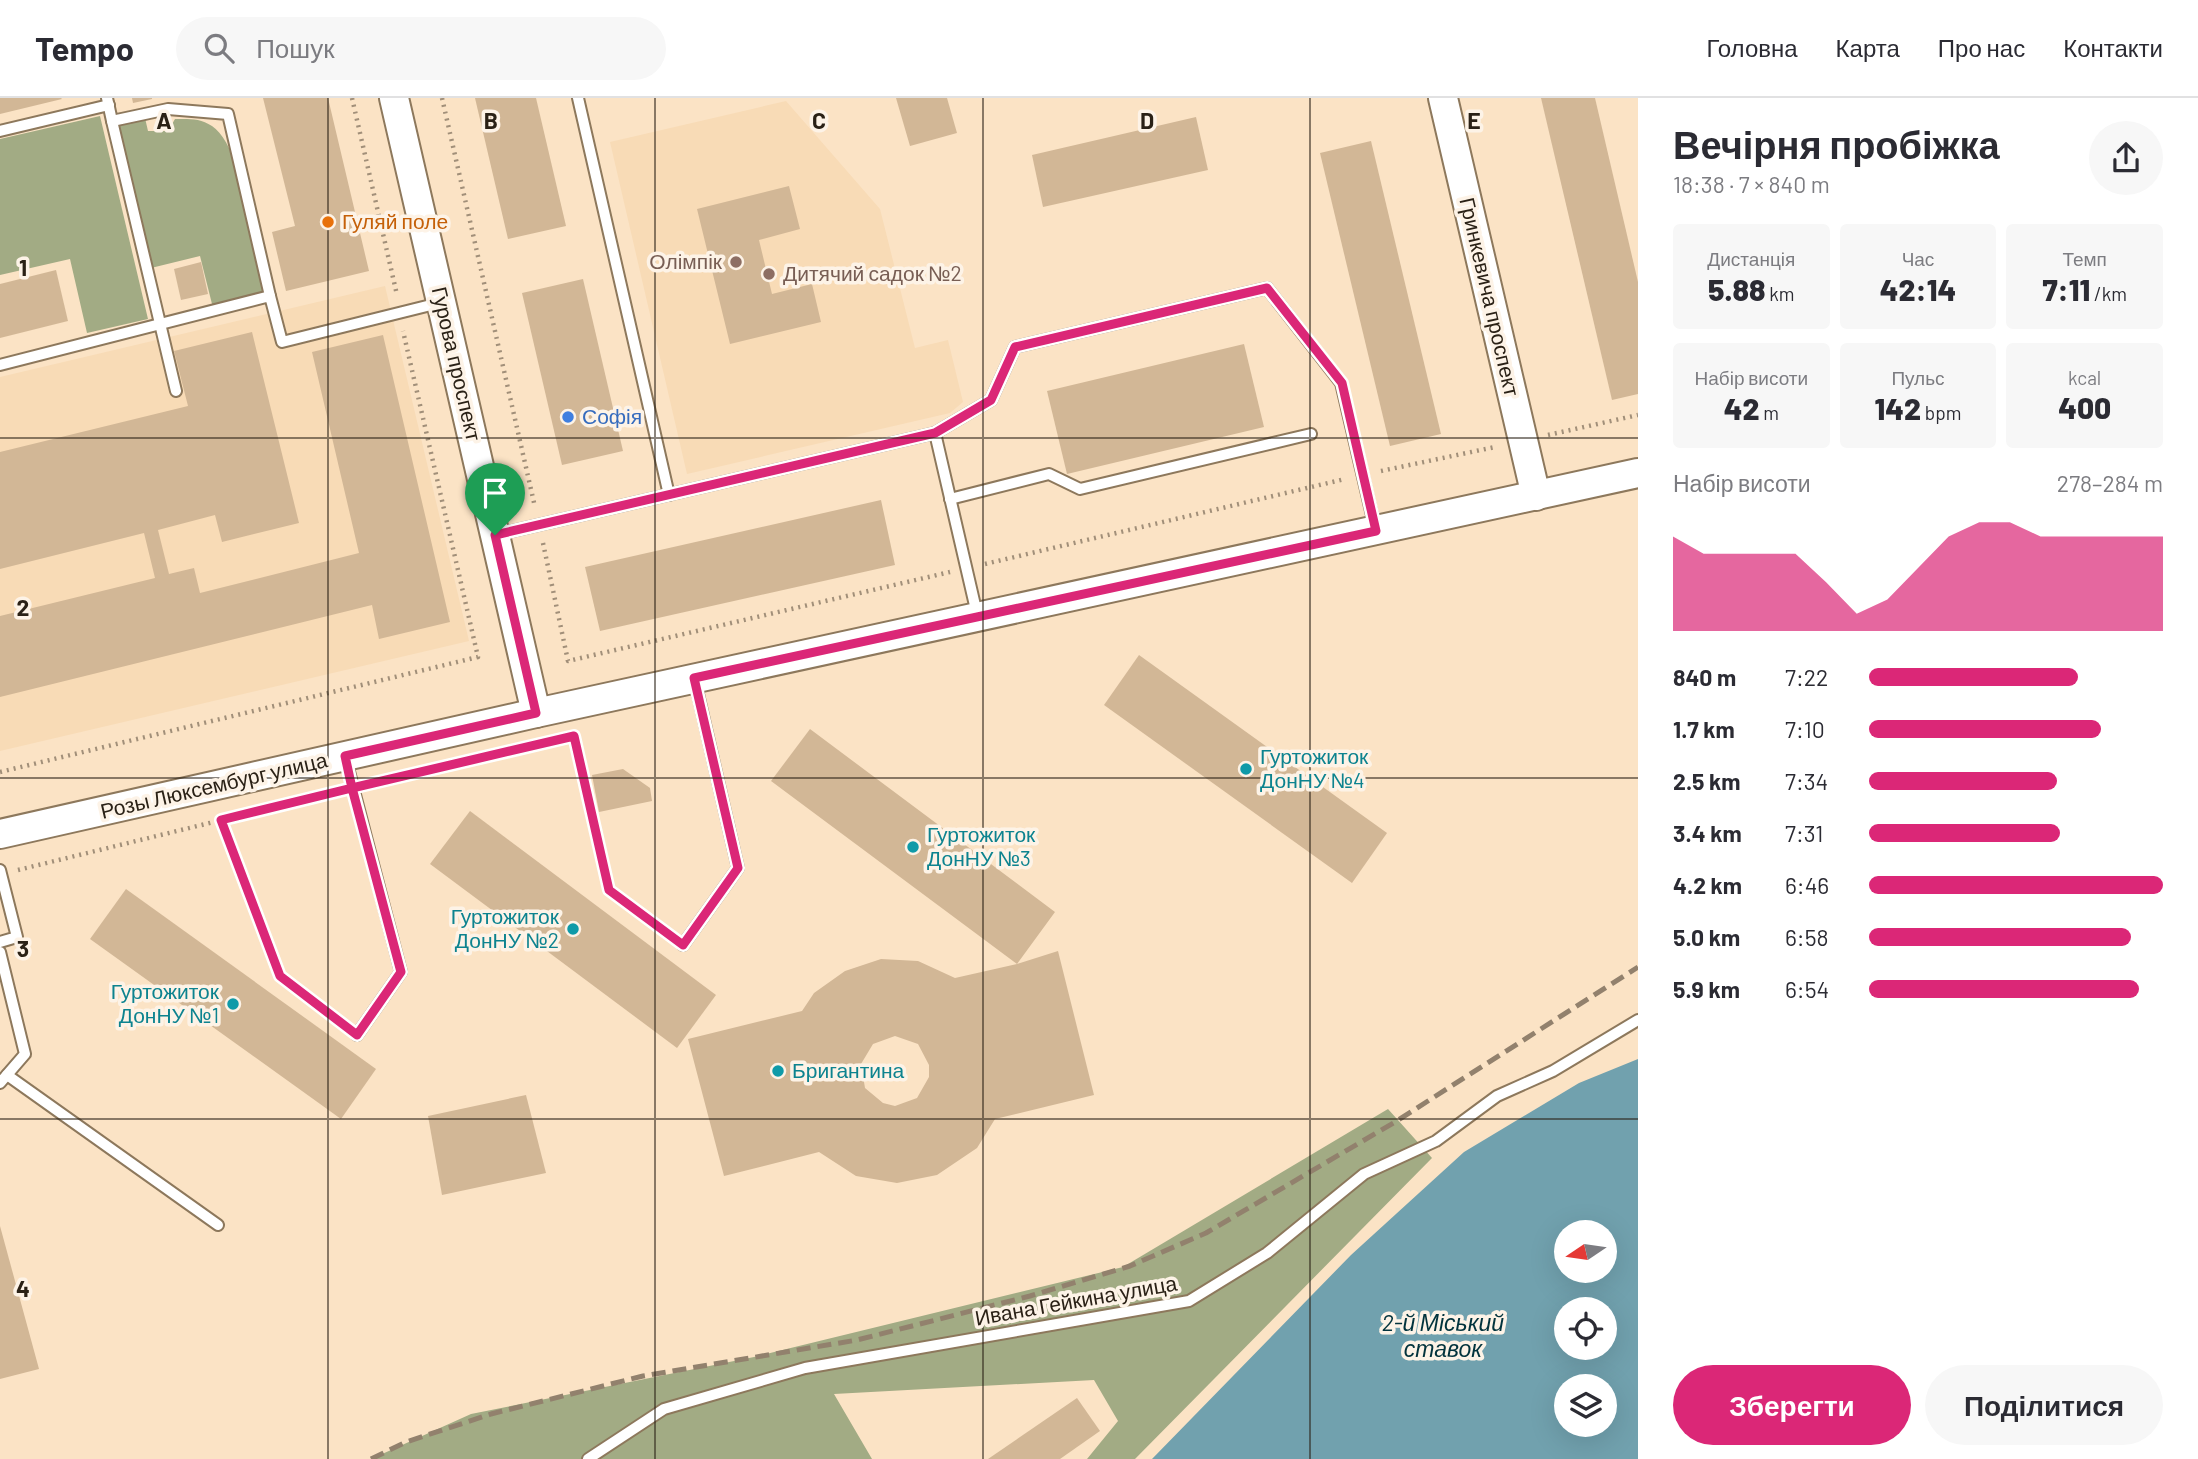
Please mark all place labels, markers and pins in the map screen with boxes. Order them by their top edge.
place label: Гуляй поле [342,208,448,233]
marker: Гуляй поле [320,214,336,230]
place label: Олімпік [649,248,723,273]
marker: Олімпік [728,254,744,270]
place label: Дитячий садок №2 [783,260,962,285]
marker: Дитячий садок №2 [761,266,777,282]
place label: Софія [582,403,642,428]
marker: Софія [560,409,576,425]
pin [465,463,525,535]
place label: Гуртожиток ДонНУ №4 [1260,743,1369,792]
marker: Гуртожиток ДонНУ №4 [1238,761,1254,777]
place label: Гуртожиток ДонНУ №3 [927,821,1036,870]
marker: Гуртожиток ДонНУ №3 [905,839,921,855]
place label: Гуртожиток ДонНУ №2 [451,903,560,952]
marker: Гуртожиток ДонНУ №2 [565,921,581,937]
place label: Гуртожиток ДонНУ №1 [111,978,220,1027]
marker: Гуртожиток ДонНУ №1 [225,996,241,1012]
place label: Бригантина [792,1057,905,1082]
marker: Бригантина [770,1063,786,1079]

